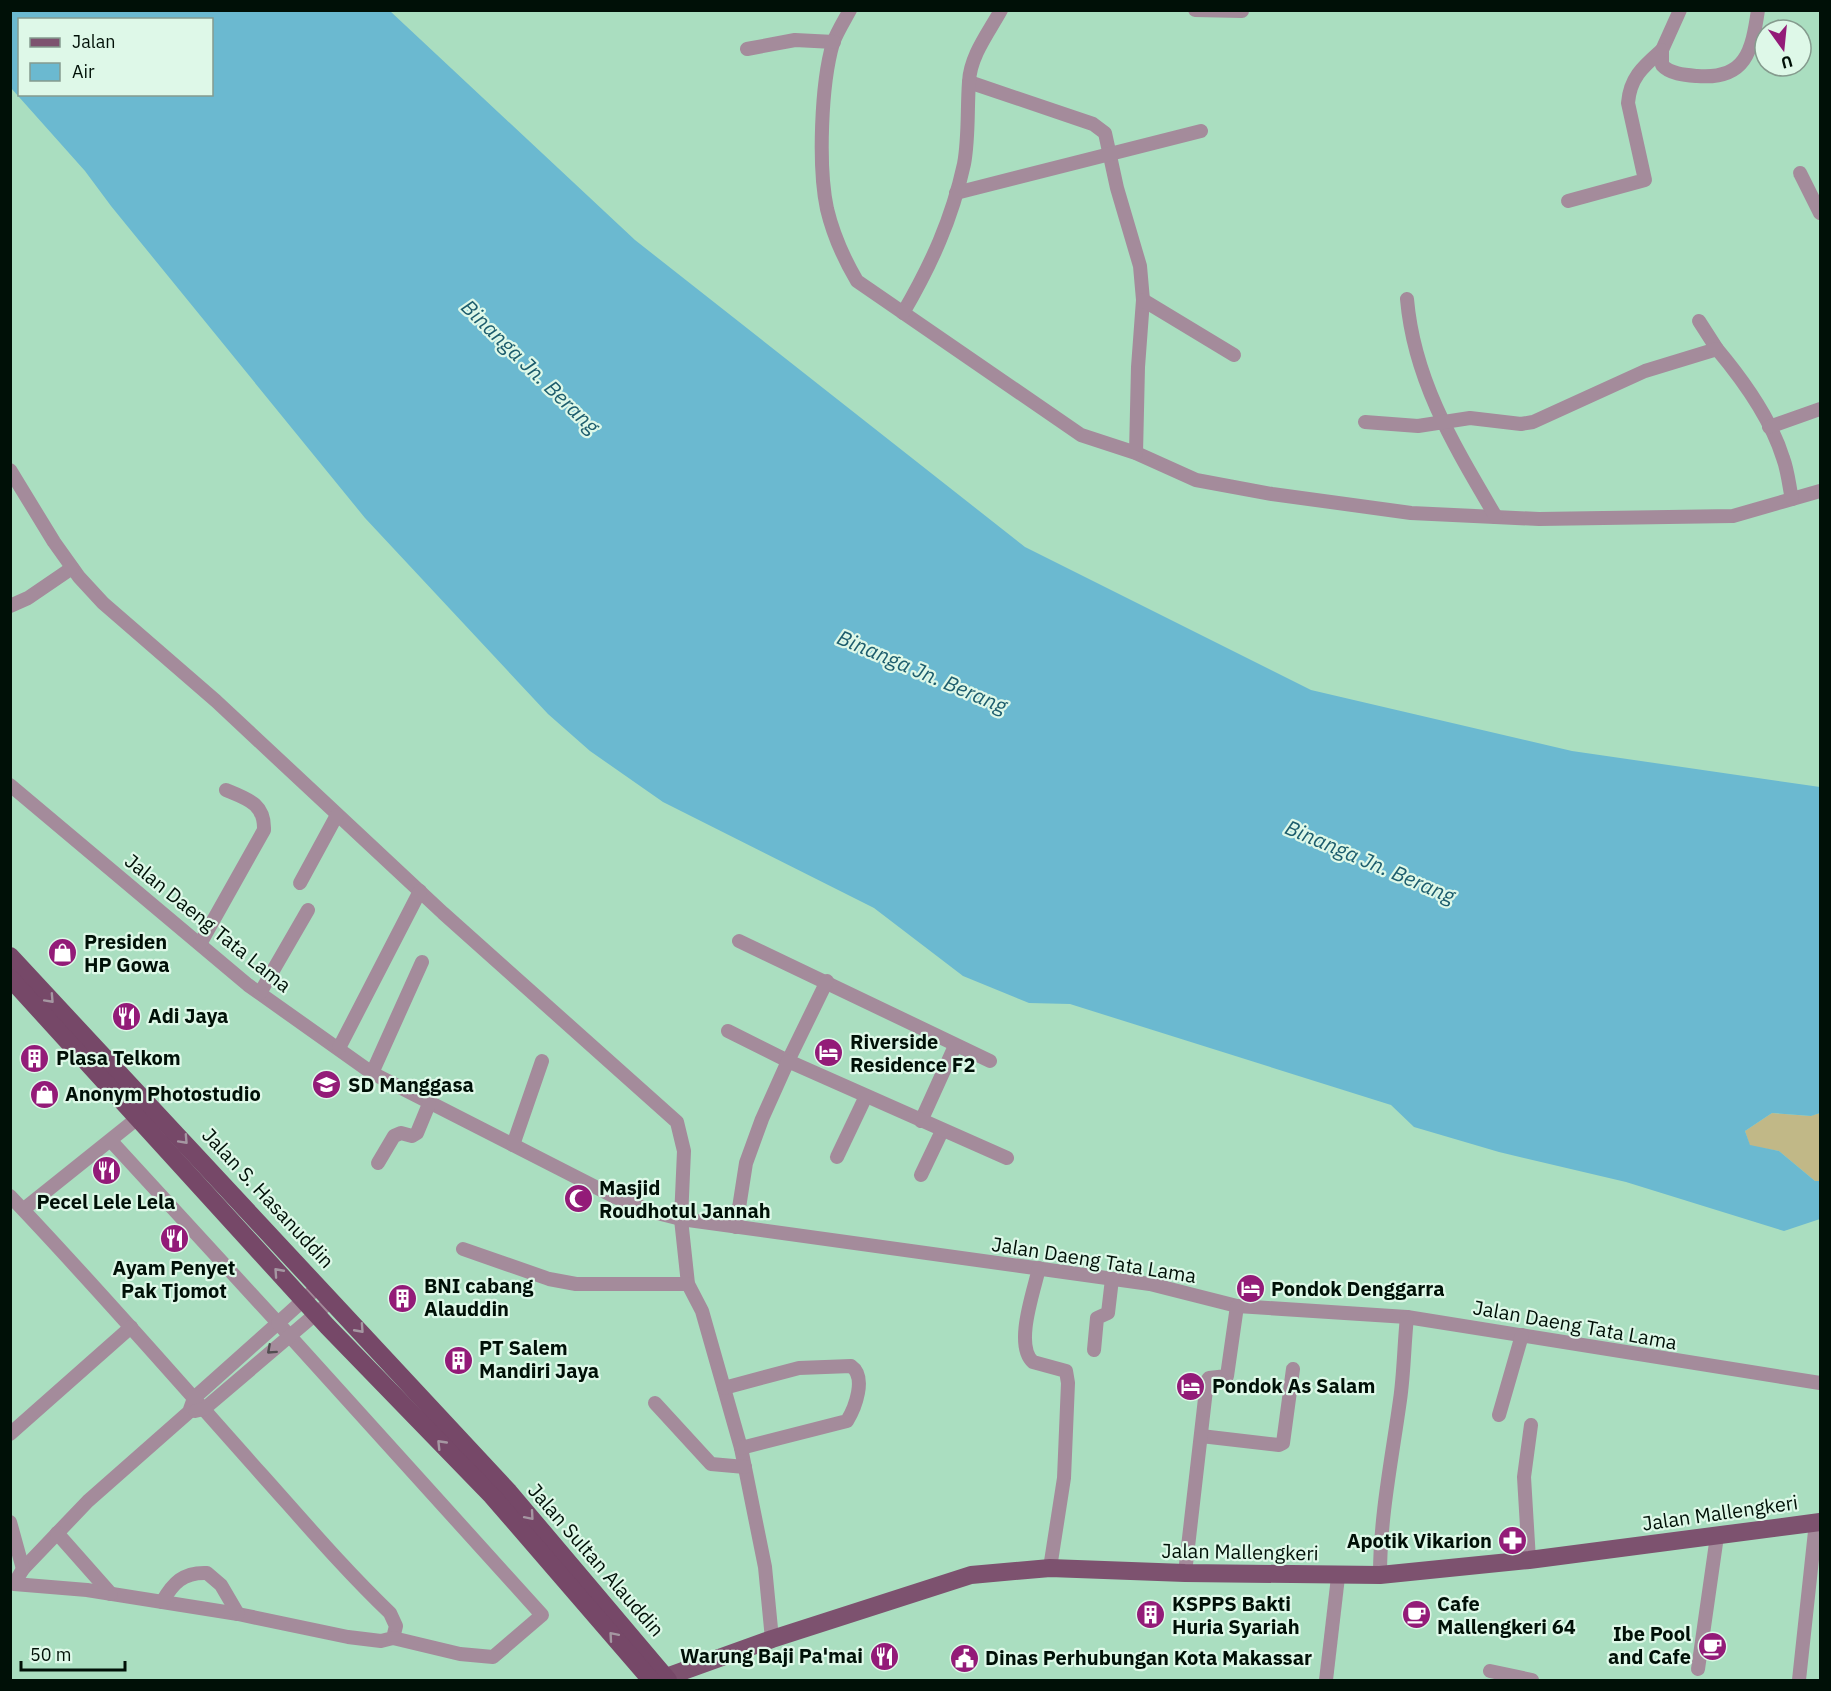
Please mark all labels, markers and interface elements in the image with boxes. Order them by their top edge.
legend [18,18,213,96]
north arrow [1753,18,1813,78]
text: Jalan [72,30,116,53]
text: U [1779,51,1795,74]
text: Air [72,60,95,83]
water label: Binanga Jn. Berang [456,293,607,440]
water label: Binanga Jn. Berang [833,623,1013,720]
water label: Binanga Jn. Berang [1281,813,1461,910]
street label: Jalan Daeng Tata Lama [119,847,297,998]
place label: Presiden HP Gowa [84,928,170,978]
shop icon: Presiden HP Gowa [47,937,79,969]
one-way arrow [43,992,54,1003]
restaurant icon: Adi Jaya [111,1000,143,1032]
place label: Adi Jaya [148,1002,228,1029]
place label: Riverside Residence F2 [850,1028,975,1078]
hotel icon: Riverside Residence F2 [813,1037,845,1069]
building icon: Plasa Telkom [19,1042,51,1074]
place label: Plasa Telkom [56,1044,181,1071]
school or university icon: SD Manggasa [311,1069,343,1101]
place label: SD Manggasa [348,1071,474,1098]
shop icon: Anonym Photostudio [28,1078,60,1110]
place label: Anonym Photostudio [65,1080,261,1107]
street label: Jalan S. Hasanuddin [196,1122,340,1274]
one-way arrow [177,1134,188,1144]
restaurant icon: Pecel Lele Lela [90,1155,122,1187]
place label: Masjid Roudhotul Jannah [599,1174,771,1224]
mosque icon: Masjid Roudhotul Jannah [562,1183,594,1215]
place label: Pecel Lele Lela [37,1188,175,1215]
restaurant icon: Ayam Penyet Pak Tjomot [158,1222,190,1254]
street label: Jalan Daeng Tata Lama [990,1230,1199,1289]
place label: Ayam Penyet Pak Tjomot [113,1254,235,1304]
one-way arrow [274,1268,285,1279]
place label: BNI cabang Alauddin [424,1272,534,1322]
hotel icon: Pondok Denggarra [1234,1273,1266,1305]
place label: Pondok Denggarra [1271,1275,1445,1302]
building icon: BNI cabang Alauddin [387,1282,419,1314]
street label: Jalan Daeng Tata Lama [1471,1293,1680,1356]
one-way arrow [353,1323,364,1333]
place label: PT Salem Mandiri Jaya [479,1334,599,1384]
one-way arrow [267,1343,278,1354]
building icon: PT Salem Mandiri Jaya [442,1344,474,1376]
hotel icon: Pondok As Salam [1175,1370,1207,1402]
place label: Pondok As Salam [1212,1372,1375,1399]
one-way arrow [437,1440,448,1450]
street label: Jalan Sultan Alauddin [522,1477,671,1642]
street label: Jalan Mallengkeri [1640,1488,1800,1537]
one-way arrow [522,1509,533,1520]
pharmacy icon: Apotik Vikarion [1497,1525,1529,1557]
place label: Apotik Vikarion [1347,1527,1492,1554]
street label: Jalan Mallengkeri [1161,1537,1319,1566]
place label: KSPPS Bakti Huria Syariah [1172,1590,1300,1640]
place label: Cafe Mallengkeri 64 [1437,1590,1576,1640]
building icon: KSPPS Bakti Huria Syariah [1135,1599,1167,1631]
cafe icon: Cafe Mallengkeri 64 [1400,1599,1432,1631]
place label: Ibe Pool and Cafe [1608,1620,1691,1670]
cafe icon: Ibe Pool and Cafe [1696,1630,1728,1662]
one-way arrow [609,1632,620,1643]
scale bar [21,1634,124,1672]
restaurant icon: Warung Baji Pa'mai [868,1640,900,1672]
place label: Warung Baji Pa'mai [680,1642,863,1669]
public building icon: Dinas Perhubungan Kota Makassar [948,1642,980,1674]
text: 50 m [30,1643,72,1666]
place label: Dinas Perhubungan Kota Makassar [985,1644,1312,1671]

